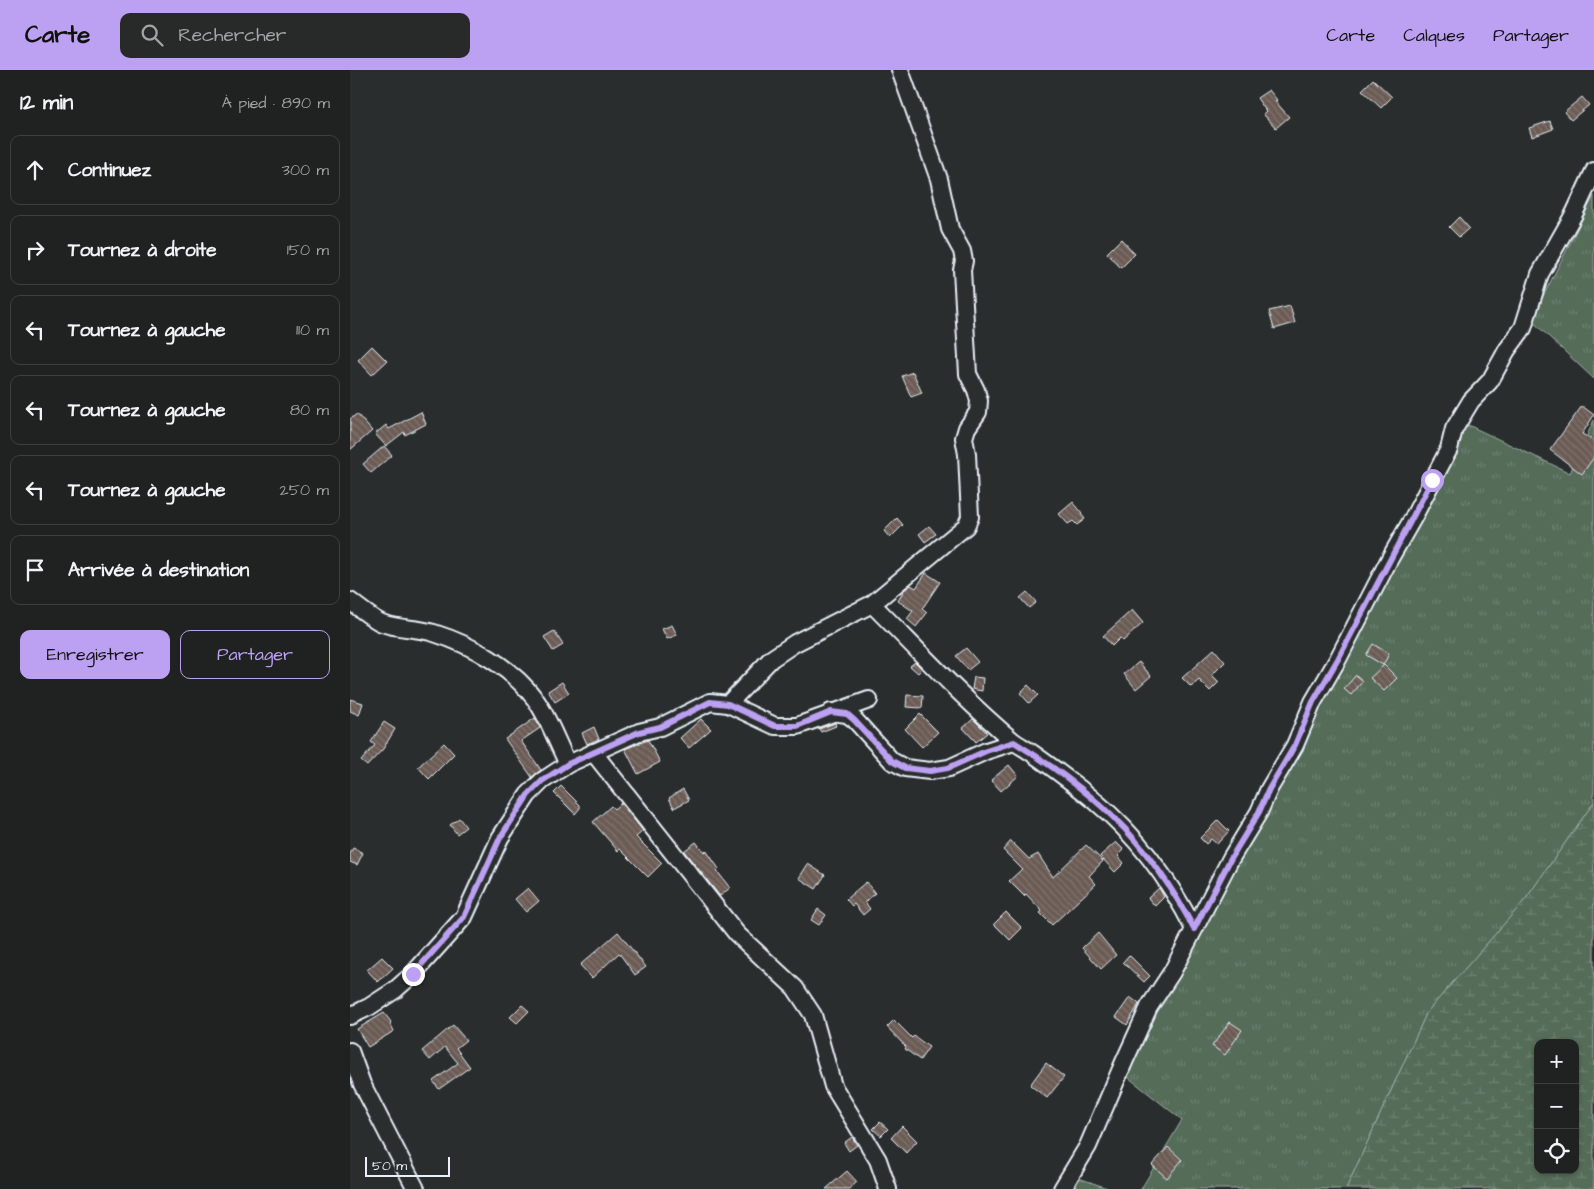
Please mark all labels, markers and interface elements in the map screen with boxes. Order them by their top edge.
search box [120,13,470,58]
text: Carte [25,18,90,52]
icon: search [138,21,166,49]
text: Rechercher [178,22,286,49]
text: Carte [1326,23,1375,48]
text: Calques [1403,23,1465,48]
text: Partager [1493,23,1569,48]
text: 12 min [20,88,73,117]
text: À pied · 890 m [222,92,330,114]
icon: ahead [21,156,49,184]
text: Continuez [68,157,151,184]
text: 300 m [282,159,329,181]
icon: right [21,236,49,264]
text: Tournez à droite [68,237,216,264]
text: 150 m [287,239,329,261]
icon: left [21,316,49,344]
text: Tournez à gauche [68,317,226,344]
text: 110 m [296,319,329,341]
icon: left [21,396,49,424]
text: Tournez à gauche [68,397,226,424]
text: 80 m [290,399,329,421]
route start [1421,469,1444,492]
icon: left [21,476,49,504]
text: Tournez à gauche [68,477,226,504]
text: 250 m [280,479,329,501]
icon: arrive [21,556,49,584]
text: Arrivée à destination [68,557,249,584]
button: Enregistrer [20,630,170,679]
button: Partager [180,630,330,679]
route end [402,963,425,986]
map controls [1534,1039,1579,1174]
button: + [1534,1039,1579,1084]
button: − [1534,1084,1579,1129]
button: locate [1534,1129,1579,1174]
scale bar [365,1154,450,1177]
text: 50 m [372,1156,407,1176]

